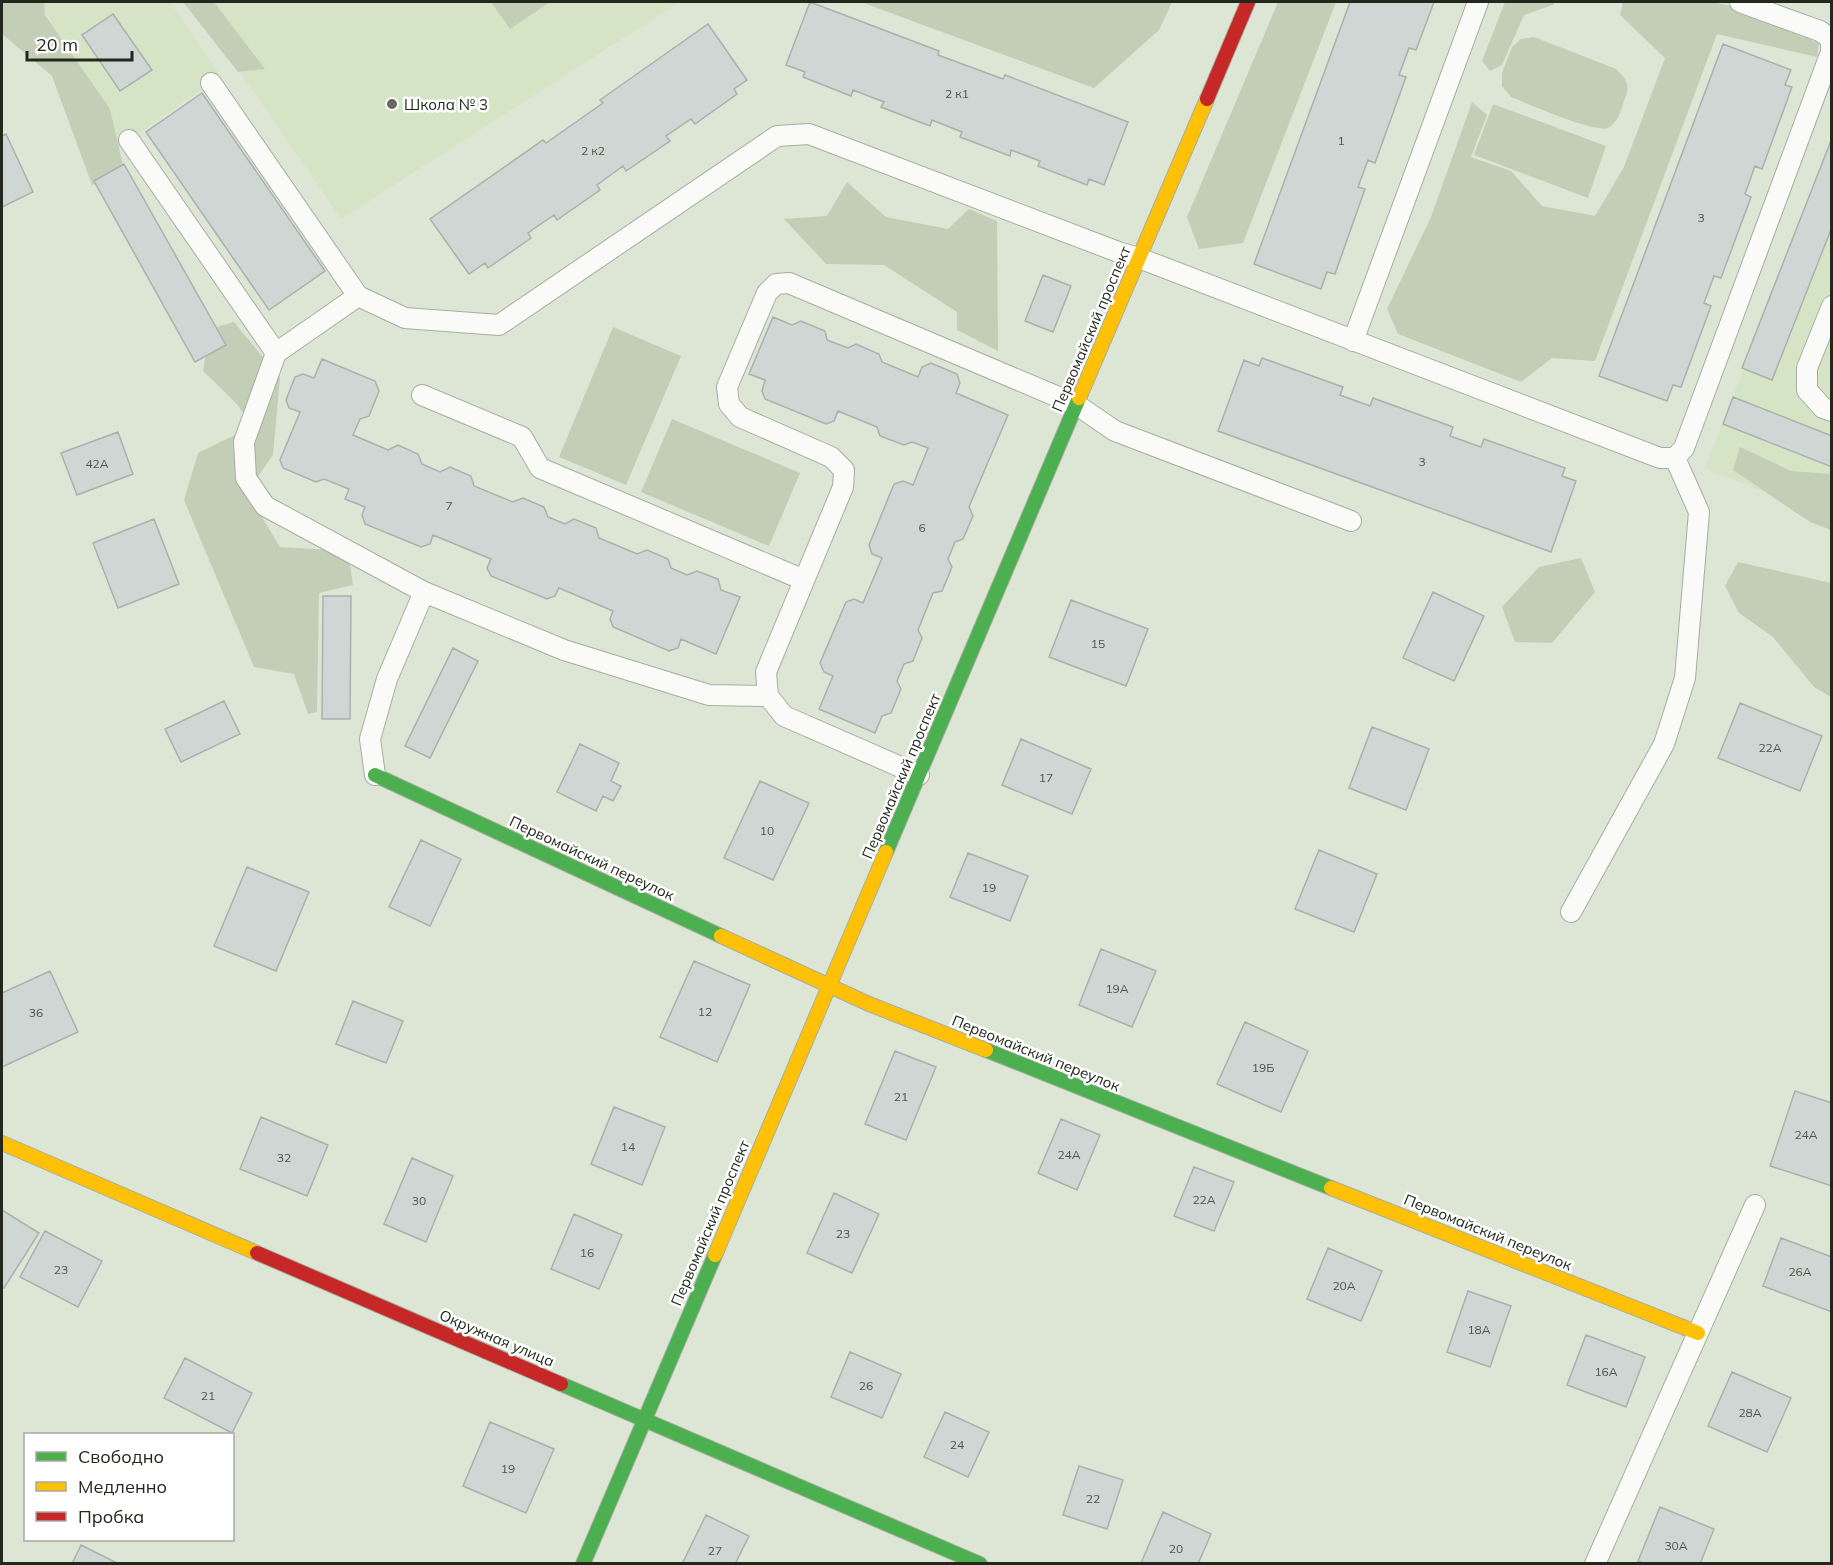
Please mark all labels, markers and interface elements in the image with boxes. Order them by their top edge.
scale bar [27,24,132,62]
text: 20 m [36,33,78,56]
house number: 2 к1 [945,86,969,101]
place label: Школа № 3 [404,95,488,114]
marker: Школа № 3 [385,97,399,111]
house number: 1 [1337,133,1345,148]
house number: 2 к2 [581,143,605,158]
house number: 3 [1697,210,1705,225]
street label: Первомайский проспект [1047,243,1135,415]
house number: 3 [1418,454,1426,469]
house number: 42А [85,456,109,471]
house number: 7 [445,498,453,513]
house number: 6 [918,520,926,535]
house number: 15 [1091,636,1105,651]
street label: Первомайский проспект [857,690,945,862]
house number: 22А [1758,740,1782,755]
house number: 17 [1039,770,1053,785]
street label: Первомайский переулок [507,811,678,905]
house number: 10 [760,823,774,838]
house number: 19 [982,880,996,895]
house number: 19А [1105,981,1129,996]
house number: 12 [698,1004,712,1019]
house number: 36 [29,1005,43,1020]
street label: Первомайский переулок [949,1011,1124,1096]
house number: 19Б [1252,1060,1274,1075]
house number: 21 [894,1089,908,1104]
house number: 24А [1794,1127,1818,1142]
street label: Первомайский проспект [666,1137,754,1309]
house number: 14 [621,1139,635,1154]
house number: 24А [1057,1147,1081,1162]
house number: 32 [277,1150,291,1165]
street label: Первомайский переулок [1401,1190,1576,1275]
house number: 22А [1192,1192,1216,1207]
house number: 30 [412,1193,426,1208]
house number: 23 [836,1226,850,1241]
house number: 16 [580,1245,594,1260]
house number: 23 [54,1262,68,1277]
house number: 26А [1788,1264,1812,1279]
house number: 20А [1332,1278,1356,1293]
street label: Окружная улица [437,1305,557,1371]
house number: 18А [1467,1322,1491,1337]
house number: 16А [1594,1364,1618,1379]
house number: 26 [859,1378,873,1393]
house number: 21 [201,1388,215,1403]
house number: 28А [1738,1405,1762,1420]
legend [24,1433,234,1541]
house number: 24 [950,1437,964,1452]
text: Свободно [78,1445,164,1468]
house number: 19 [501,1461,515,1476]
text: Медленно [78,1475,167,1498]
house number: 22 [1086,1491,1100,1506]
text: Пробка [78,1505,144,1528]
house number: 30А [1664,1538,1688,1553]
house number: 20 [1169,1541,1183,1556]
house number: 27 [708,1543,722,1558]

